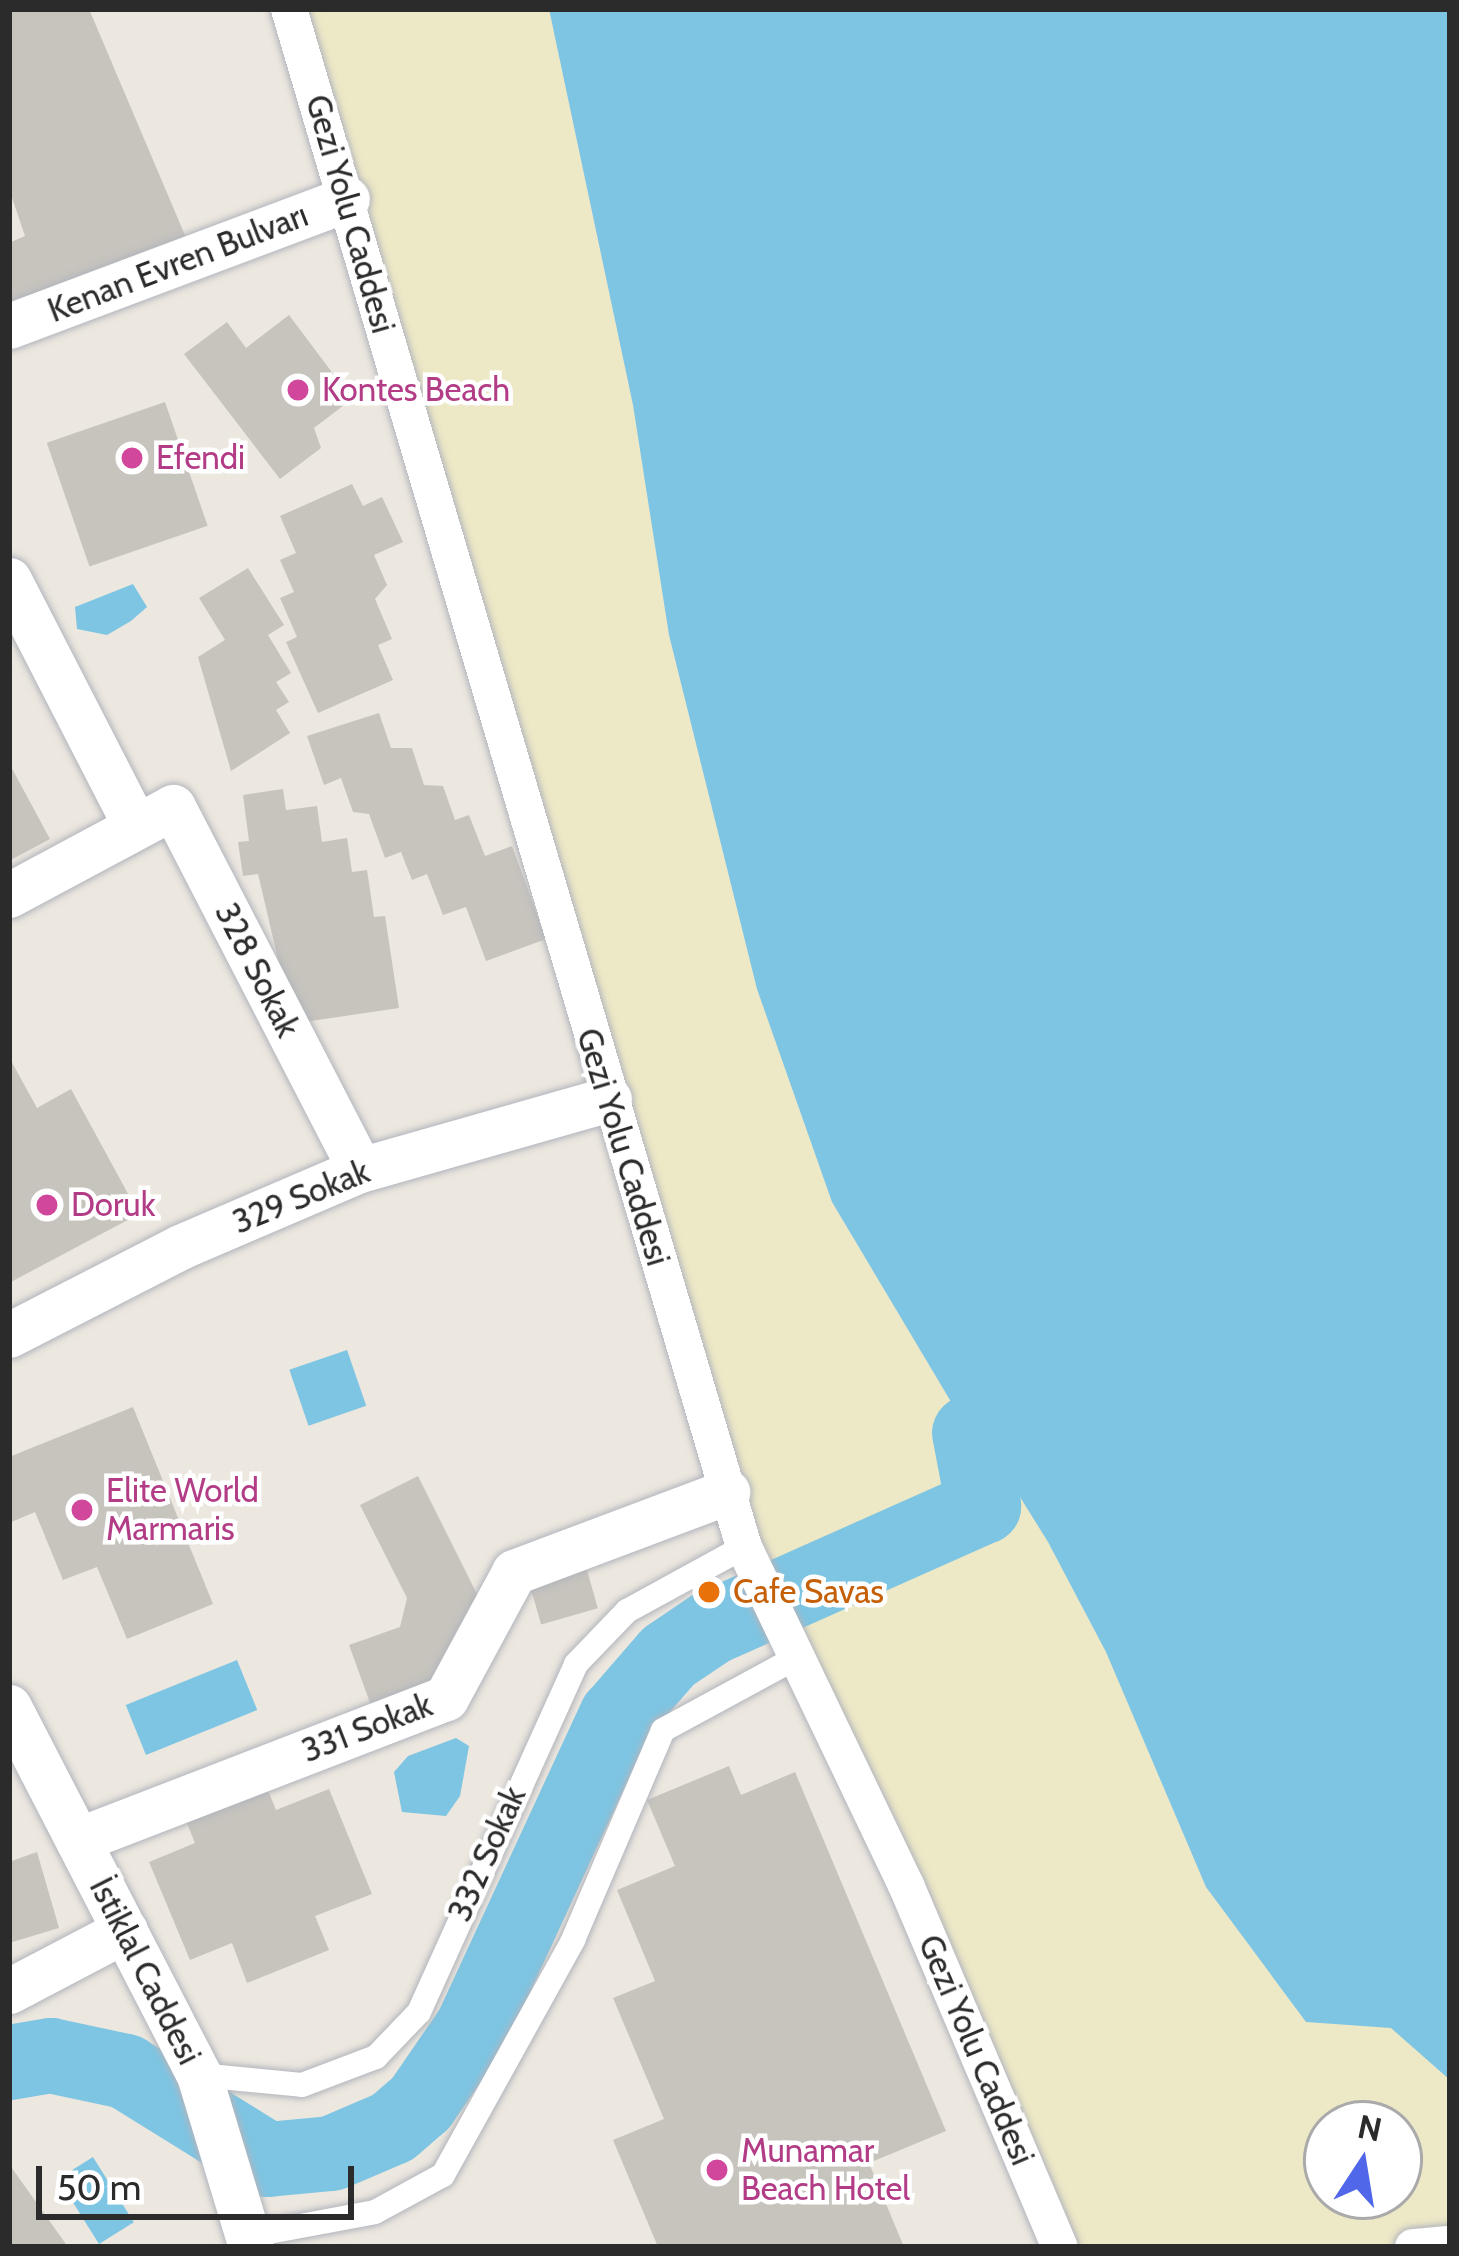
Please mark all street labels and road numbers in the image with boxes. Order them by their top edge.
street label: Gezi Yolu Caddesi [297,90,403,338]
street label: Kenan Evren Bulvarı [42,195,314,331]
street label: 328 Sokak [206,896,308,1044]
street label: Gezi Yolu Caddesi [568,1024,678,1270]
street label: 329 Sokak [227,1152,375,1242]
street label: 331 Sokak [296,1685,438,1771]
street label: 332 Sokak [440,1781,534,1927]
street label: İstiklal Caddesi [81,1871,209,2071]
street label: Gezi Yolu Caddesi [910,1929,1042,2171]

